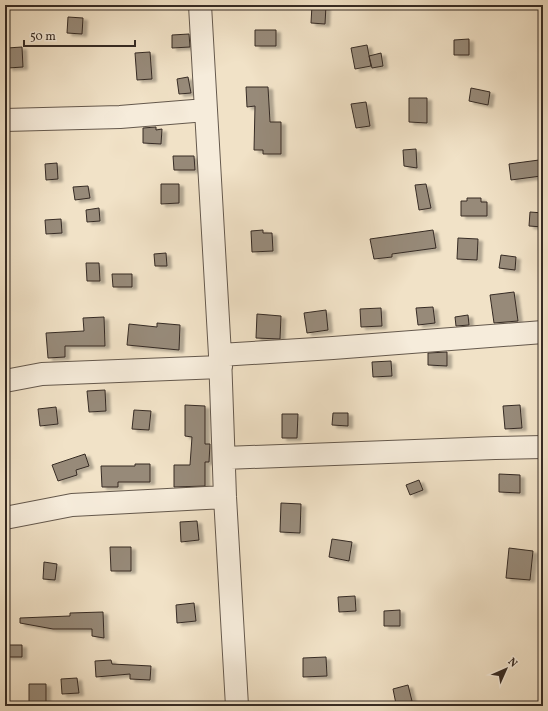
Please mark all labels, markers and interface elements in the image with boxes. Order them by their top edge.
scale bar [24,22,135,48]
text: 50 m [30,29,56,45]
north arrow [486,649,526,689]
text: N [504,655,520,671]

